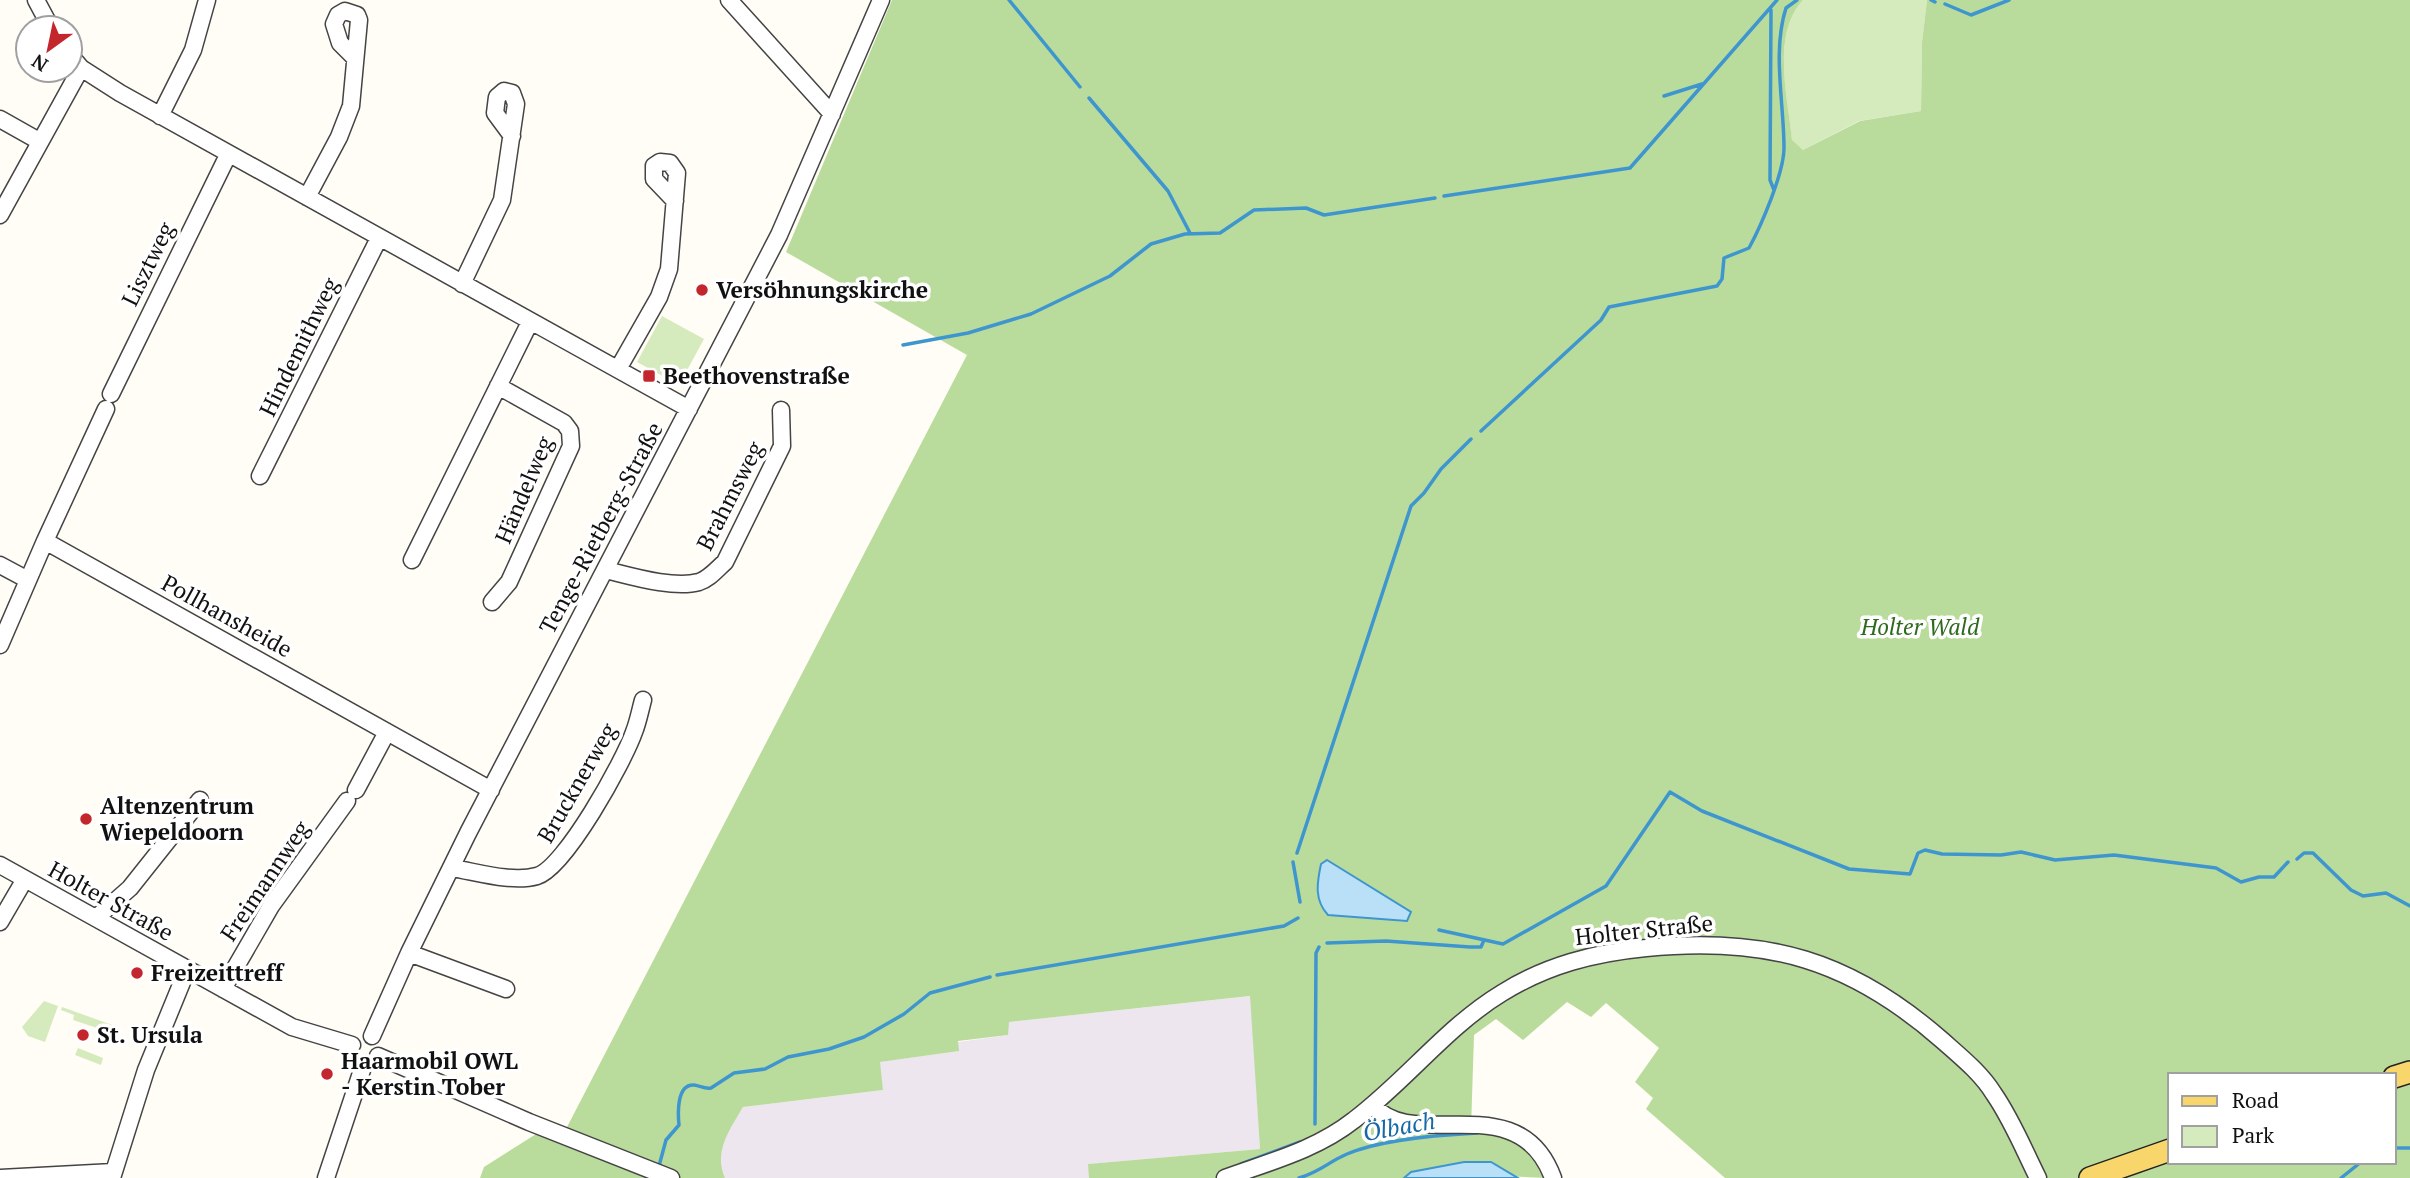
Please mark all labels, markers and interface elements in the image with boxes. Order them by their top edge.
north arrow [14,14,84,84]
text: N [26,49,52,78]
street label: Lisztweg [114,216,181,311]
street label: Hindemithweg [252,271,346,421]
place label: Versöhnungskirche [716,274,928,305]
marker: Versöhnungskirche [694,282,710,298]
place label: Beethovenstraße [663,360,850,391]
marker: Beethovenstraße [641,368,657,384]
street label: Tenge-Rietberg-Straße [532,417,670,639]
street label: Händelweg [487,431,560,548]
street label: Brahmsweg [689,435,771,555]
street label: Pollhansheide [156,567,298,664]
park label: Holter Wald [1860,611,1980,642]
street label: Brucknerweg [530,717,624,848]
place label: Altenzentrum Wiepeldoorn [100,790,254,847]
marker: Altenzentrum Wiepeldoorn [78,811,94,827]
street label: Freimannweg [213,814,317,947]
street label: Holter Straße [43,853,179,948]
street label: Holter Straße [1573,907,1714,952]
place label: Freizeittreff [151,957,286,988]
marker: Freizeittreff [129,965,145,981]
place label: St. Ursula [97,1019,203,1050]
marker: St. Ursula [75,1027,91,1043]
place label: Haarmobil OWL - Kerstin Tober [341,1045,519,1102]
marker: Haarmobil OWL - Kerstin Tober [319,1066,335,1082]
legend [2168,1073,2396,1164]
text: Road [2232,1086,2279,1114]
water label: Ölbach [1360,1104,1438,1148]
text: Park [2232,1121,2274,1149]

